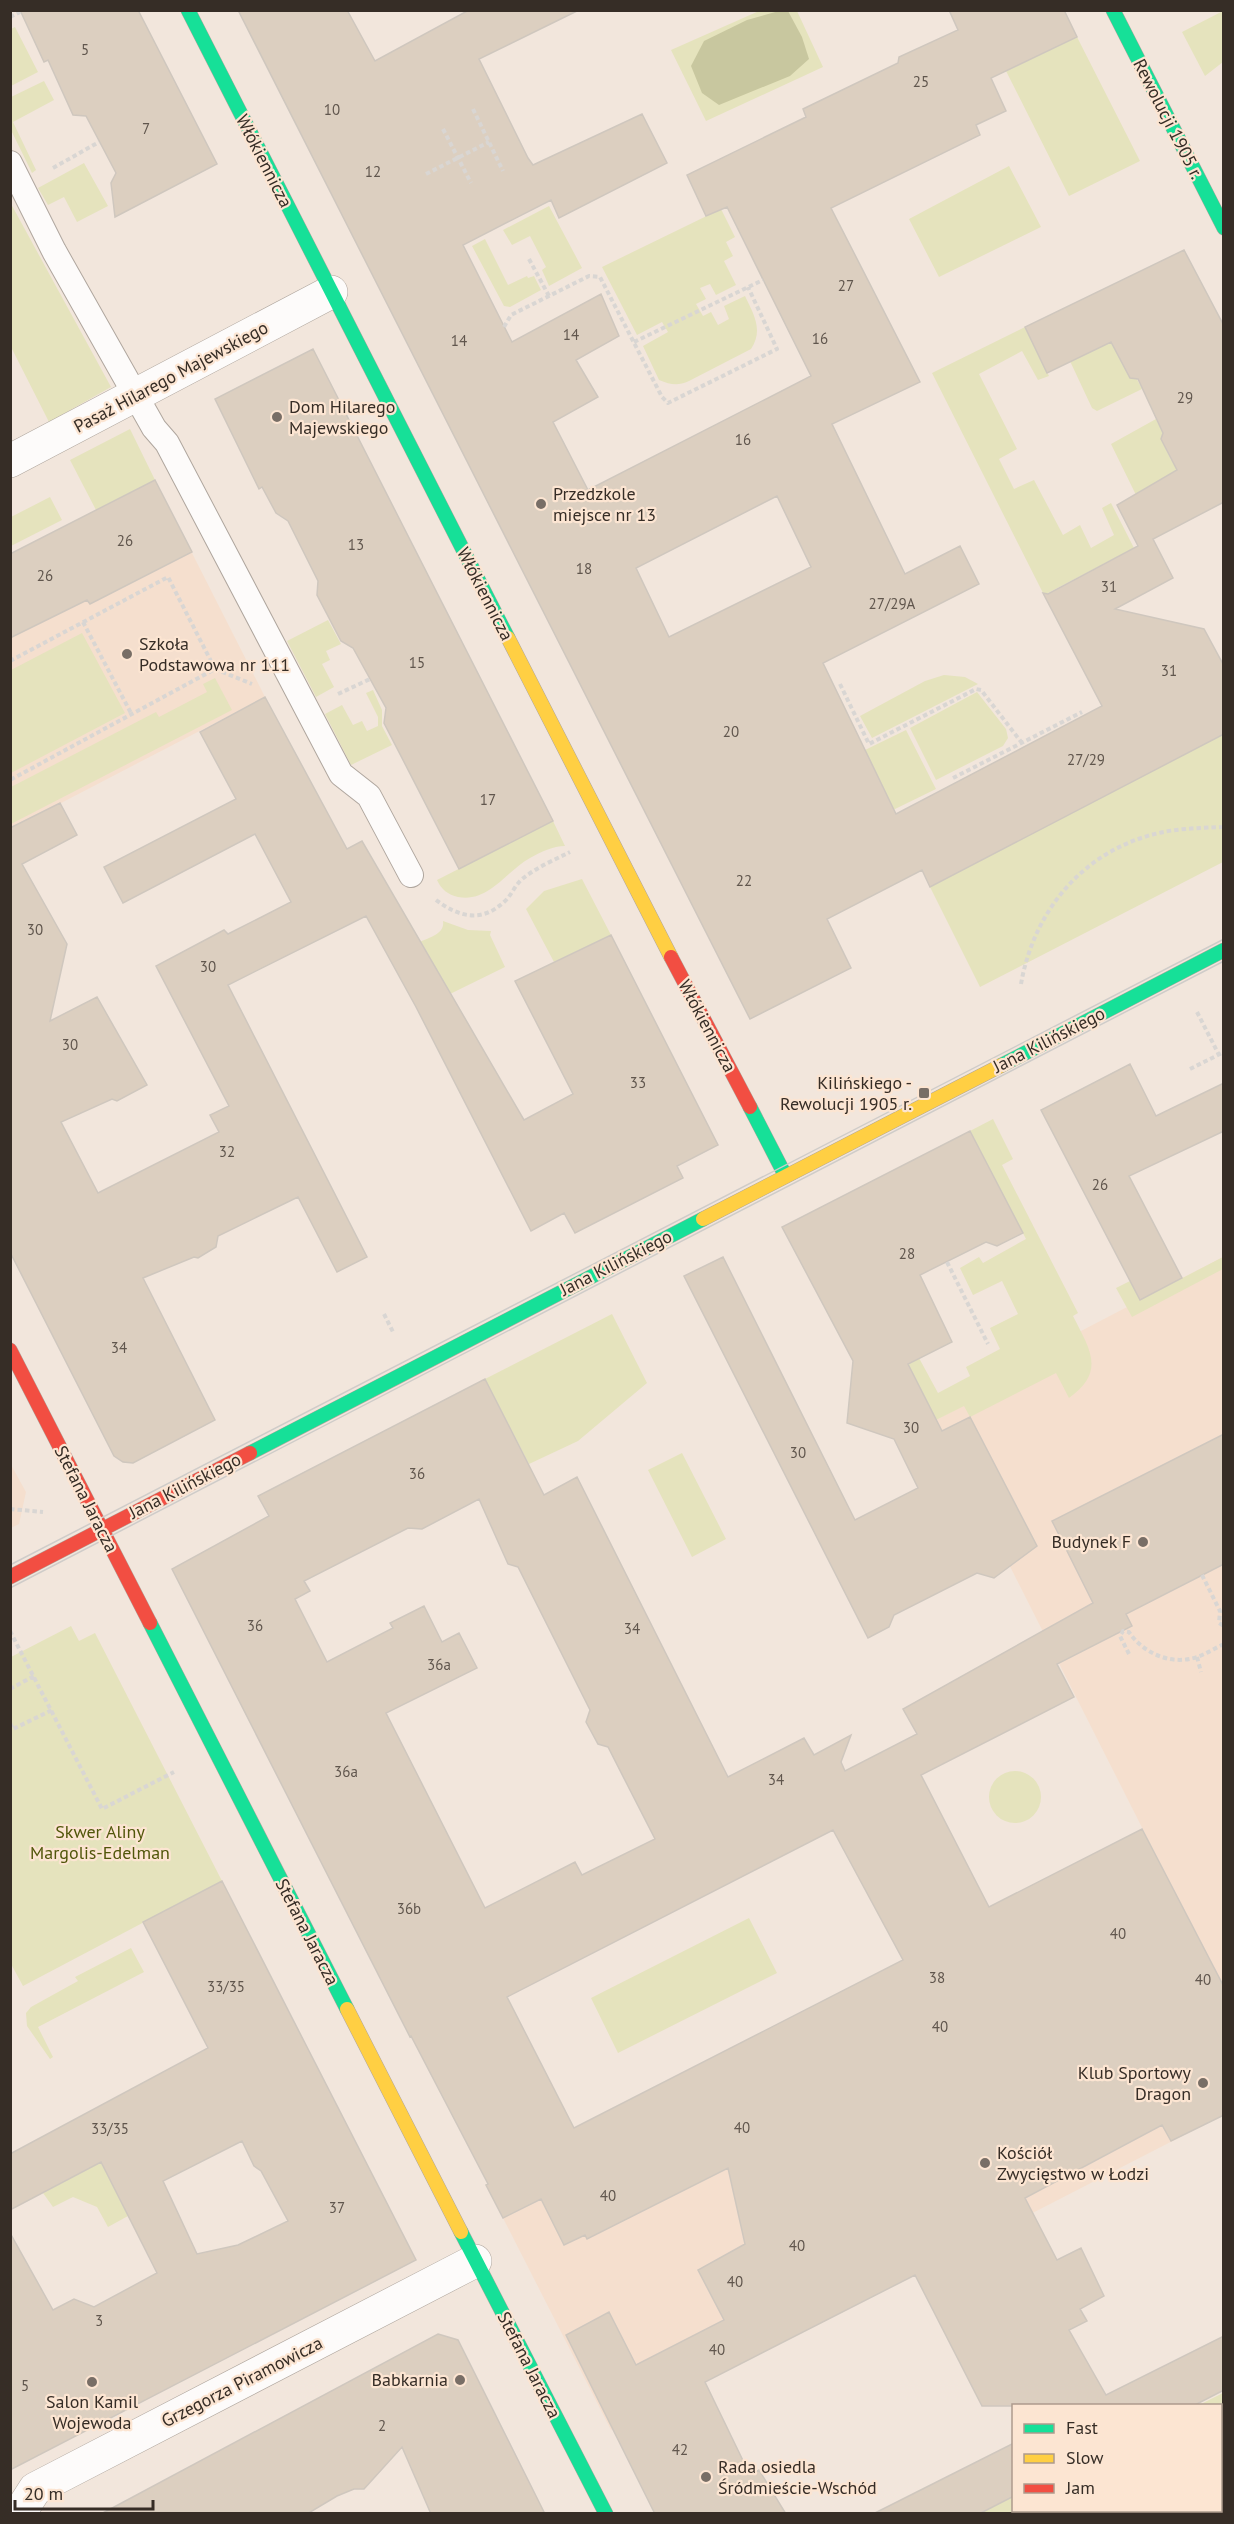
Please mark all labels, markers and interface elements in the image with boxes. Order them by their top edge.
house number: 5 [81,40,89,59]
street label: Rewolucji 1905 r. [1128,55,1209,183]
house number: 25 [913,72,929,91]
house number: 10 [324,100,340,119]
street label: Włókiennicza [231,110,298,211]
house number: 7 [142,119,150,138]
house number: 12 [365,162,381,181]
house number: 27 [838,276,854,295]
street label: Pasaż Hilarego Majewskiego [70,315,272,438]
house number: 14 [563,325,579,344]
house number: 16 [812,329,828,348]
house number: 14 [451,331,467,350]
house number: 29 [1177,388,1193,407]
place label: Dom Hilarego Majewskiego [289,395,395,439]
marker: Dom Hilarego Majewskiego [270,410,284,424]
house number: 16 [735,430,751,449]
place label: Przedzkole miejsce nr 13 [553,482,656,526]
marker: Przedzkole miejsce nr 13 [534,497,548,511]
house number: 26 [117,531,133,550]
house number: 13 [348,535,364,554]
street label: Włókiennicza [452,543,519,644]
house number: 18 [576,559,592,578]
house number: 26 [37,566,53,585]
house number: 31 [1101,577,1117,596]
house number: 27/29A [869,594,916,613]
place label: Szkoła Podstawowa nr 111 [139,632,290,676]
marker: Szkoła Podstawowa nr 111 [120,647,134,661]
house number: 15 [409,653,425,672]
house number: 31 [1161,661,1177,680]
house number: 20 [723,722,739,741]
house number: 27/29 [1067,750,1105,769]
house number: 17 [480,790,496,809]
house number: 22 [736,871,752,890]
house number: 30 [27,920,43,939]
house number: 30 [200,957,216,976]
street label: Włókiennicza [673,975,741,1076]
street label: Jana Kilińskiego [988,1001,1109,1078]
house number: 30 [62,1035,78,1054]
place label: Kilińskiego - Rewolucji 1905 r. [780,1071,912,1115]
house number: 33 [630,1073,646,1092]
marker: Kilińskiego - Rewolucji 1905 r. [917,1086,931,1100]
house number: 32 [219,1142,235,1161]
house number: 26 [1092,1175,1108,1194]
street label: Jana Kilińskiego [555,1224,676,1301]
house number: 28 [899,1244,915,1263]
house number: 34 [111,1338,127,1357]
house number: 30 [903,1418,919,1437]
street label: Stefana Jaracza [50,1441,123,1556]
house number: 30 [790,1443,806,1462]
street label: Jana Kilińskiego [124,1447,245,1524]
house number: 36 [409,1464,425,1483]
place label: Budynek F [1052,1530,1131,1553]
marker: Budynek F [1136,1535,1150,1549]
house number: 36 [247,1616,263,1635]
house number: 34 [624,1619,640,1638]
house number: 36a [427,1655,451,1674]
house number: 36a [334,1762,358,1781]
house number: 34 [768,1770,784,1789]
park label: Skwer Aliny Margolis-Edelman [30,1820,170,1864]
street label: Stefana Jaracza [271,1874,344,1989]
house number: 36b [397,1899,421,1918]
house number: 40 [1110,1924,1126,1943]
house number: 38 [929,1968,945,1987]
house number: 40 [1195,1970,1211,1989]
house number: 33/35 [207,1977,245,1996]
house number: 40 [932,2017,948,2036]
place label: Klub Sportowy Dragon [1078,2061,1192,2105]
marker: Klub Sportowy Dragon [1196,2076,1210,2090]
house number: 40 [734,2118,750,2137]
house number: 33/35 [91,2119,129,2138]
place label: Kościół Zwycięstwo w Łodzi [997,2141,1149,2185]
marker: Kościół Zwycięstwo w Łodzi [978,2156,992,2170]
house number: 40 [600,2186,616,2205]
house number: 37 [329,2198,345,2217]
house number: 40 [789,2236,805,2255]
house number: 40 [727,2272,743,2291]
street label: Stefana Jaracza [493,2307,566,2422]
house number: 3 [95,2311,103,2330]
street label: Grzegorza Piramowicza [157,2331,326,2432]
house number: 40 [709,2340,725,2359]
place label: Babkarnia [372,2368,448,2391]
marker: Babkarnia [453,2373,467,2387]
marker: Salon Kamil Wojewoda [85,2375,99,2389]
house number: 5 [21,2376,29,2395]
place label: Salon Kamil Wojewoda [46,2390,139,2434]
legend [1012,2404,1222,2512]
house number: 2 [378,2416,386,2435]
text: Fast [1066,2416,1098,2439]
house number: 42 [672,2440,688,2459]
text: Slow [1066,2446,1104,2469]
place label: Rada osiedla Śródmieście-Wschód [718,2455,877,2499]
marker: Rada osiedla Śródmieście-Wschód [699,2470,713,2484]
scale bar [15,2473,153,2511]
text: Jam [1065,2476,1095,2499]
text: 20 m [24,2482,63,2505]

